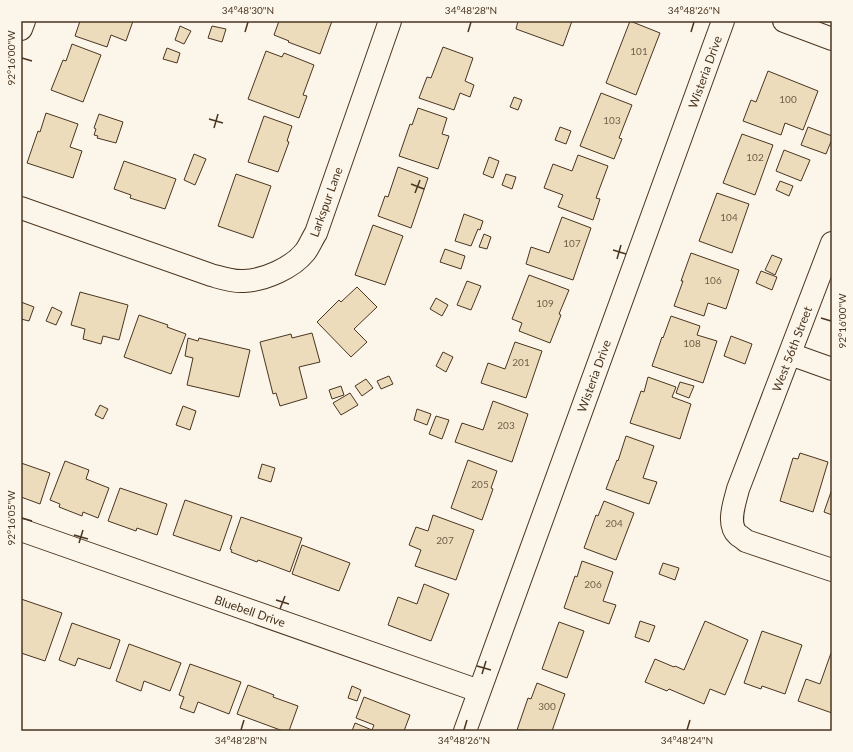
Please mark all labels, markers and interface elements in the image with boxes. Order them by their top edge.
text: 34°48'30"N [222,4,274,16]
text: 34°48'28"N [445,4,497,16]
text: 34°48'26"N [668,4,720,16]
text: 92°16'00"W [5,30,17,86]
street label: Wisteria Drive [685,34,725,110]
house number: 101 [630,45,648,57]
house number: 100 [779,93,797,105]
house number: 103 [603,114,621,126]
house number: 102 [746,151,764,163]
street label: Larkspur Lane [306,165,346,239]
house number: 104 [720,211,738,223]
house number: 107 [563,237,581,249]
house number: 106 [704,274,722,286]
text: 92°16'00"W [836,293,848,349]
house number: 109 [536,297,554,309]
street label: West 56th Street [769,304,815,394]
house number: 108 [683,337,701,349]
street label: Wisteria Drive [574,338,614,414]
house number: 201 [512,356,530,368]
house number: 203 [497,419,515,431]
house number: 205 [471,478,489,490]
text: 92°16'05"W [5,490,17,546]
house number: 204 [605,517,623,529]
house number: 207 [436,534,454,546]
house number: 206 [584,578,602,590]
street label: Bluebell Drive [213,592,287,630]
house number: 300 [538,700,556,712]
text: 34°48'28"N [215,734,267,746]
text: 34°48'26"N [438,734,490,746]
text: 34°48'24"N [661,734,713,746]

